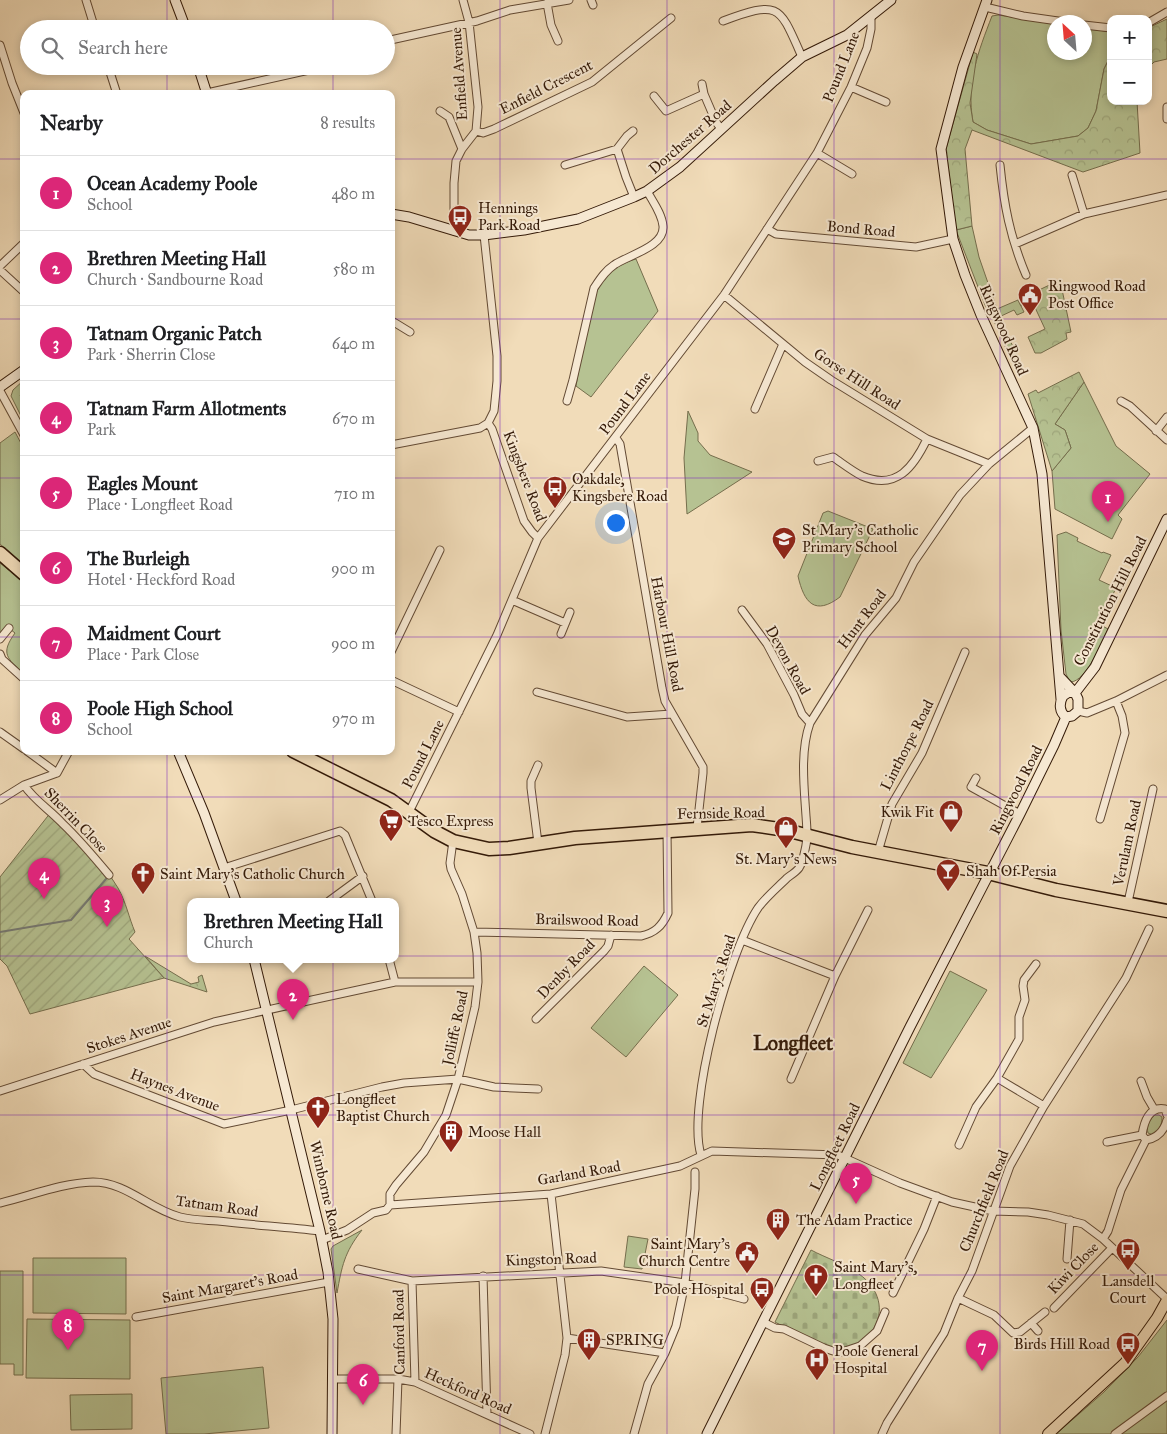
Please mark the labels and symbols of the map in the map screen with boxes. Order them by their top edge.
north arrow [1047,15,1092,60]
street label: Enfield Avenue [447,27,471,121]
street label: Pound Lane [819,29,863,105]
street label: Enfield Crescent [496,56,596,118]
street label: Dorchester Road [645,96,735,178]
place label: Hennings Park Road [478,199,541,234]
bus stop icon: Hennings Park Road [447,204,473,238]
street label: Bond Road [826,217,896,241]
place label: Ringwood Road Post Office [1048,277,1146,312]
street label: Ringwood Road [976,282,1032,379]
public building icon: Ringwood Road Post Office [1017,282,1043,316]
street label: Gorse Hill Road [810,344,904,414]
street label: Pound Lane [595,368,655,438]
street label: Kingsbere Road [499,428,551,524]
place label: Oakdale, Kingsbere Road [572,470,668,505]
bus stop icon: Oakdale, Kingsbere Road [542,475,568,509]
pin: 1 [1092,481,1124,522]
your location [603,510,629,536]
place label: St Mary's Catholic Primary School [802,521,918,556]
school or university icon: St Mary's Catholic Primary School [771,526,797,560]
street label: Constitution Hill Road [1070,533,1151,669]
street label: Harbour Hill Road [647,575,687,694]
street label: Hunt Road [834,586,890,652]
street label: Devon Road [762,622,815,698]
street label: Linthorpe Road [876,696,938,793]
street label: Pound Lane [398,717,448,791]
street label: Ringwood Road [986,742,1046,838]
street label: Sherrin Close [41,784,111,856]
street label: Verulam Road [1109,798,1145,889]
shop icon: Kwik Fit [938,799,964,833]
street label: Fernside Road [677,803,766,823]
place label: Kwik Fit [881,803,935,821]
supermarket icon: Tesco Express [378,808,404,842]
place label: Tesco Express [408,812,494,830]
shop icon: St. Mary's News [773,815,799,849]
place label: St. Mary's News [735,850,837,868]
pin: 4 [28,858,60,899]
bar icon: Shah Of Persia [935,858,961,892]
church icon: Saint Mary's Catholic Church [130,861,156,895]
place label: Shah Of Persia [966,862,1057,880]
place label: Saint Mary's Catholic Church [160,865,346,883]
pin: 3 [91,886,123,927]
street label: Brailswood Road [535,910,639,930]
street label: St Mary's Road [693,932,740,1030]
street label: Denby Road [533,935,599,1002]
pin: 2 [277,979,309,1020]
street label: Jolliffe Road [438,989,473,1069]
street label: Stokes Avenue [84,1013,174,1057]
district label: Longfleet [753,1031,834,1056]
street label: Haynes Avenue [128,1065,222,1115]
place label: Longfleet Baptist Church [336,1090,431,1125]
church icon: Longfleet Baptist Church [305,1095,331,1129]
street label: Longfleet Road [806,1100,864,1194]
building icon: Moose Hall [438,1119,464,1153]
place label: Moose Hall [468,1123,542,1141]
street label: Wimborne Road [306,1139,346,1242]
street label: Churchfield Road [955,1147,1013,1255]
street label: Garland Road [536,1157,622,1189]
pin: 5 [840,1163,872,1204]
street label: Tatnam Road [175,1191,260,1221]
building icon: The Adam Practice [765,1207,791,1241]
place label: The Adam Practice [796,1211,913,1229]
place label: Saint Mary's Church Centre [638,1235,730,1270]
bus stop icon: Lansdell Court [1115,1237,1141,1271]
street label: Kiwi Close [1044,1238,1102,1298]
public building icon: Saint Mary's Church Centre [734,1240,760,1274]
street label: Kingston Road [505,1248,598,1270]
place label: Saint Mary's, Longfleet [834,1258,918,1293]
church icon: Saint Mary's, Longfleet [803,1263,829,1297]
street label: Saint Margaret's Road [161,1265,300,1307]
place label: Lansdell Court [1102,1272,1155,1307]
bus stop icon: Poole Hospital [749,1276,775,1310]
place label: Poole Hospital [654,1280,745,1298]
street label: Canford Road [389,1289,409,1375]
pin: 8 [52,1309,84,1350]
building icon: SPRING [576,1327,602,1361]
pin: 7 [966,1330,998,1371]
place label: SPRING [606,1331,664,1349]
bus stop icon: Birds Hill Road [1115,1331,1141,1365]
place label: Birds Hill Road [1014,1335,1110,1353]
place label: Poole General Hospital [834,1342,920,1377]
hospital icon: Poole General Hospital [804,1347,830,1381]
pin: 6 [347,1364,379,1405]
street label: Heckford Road [422,1364,515,1418]

